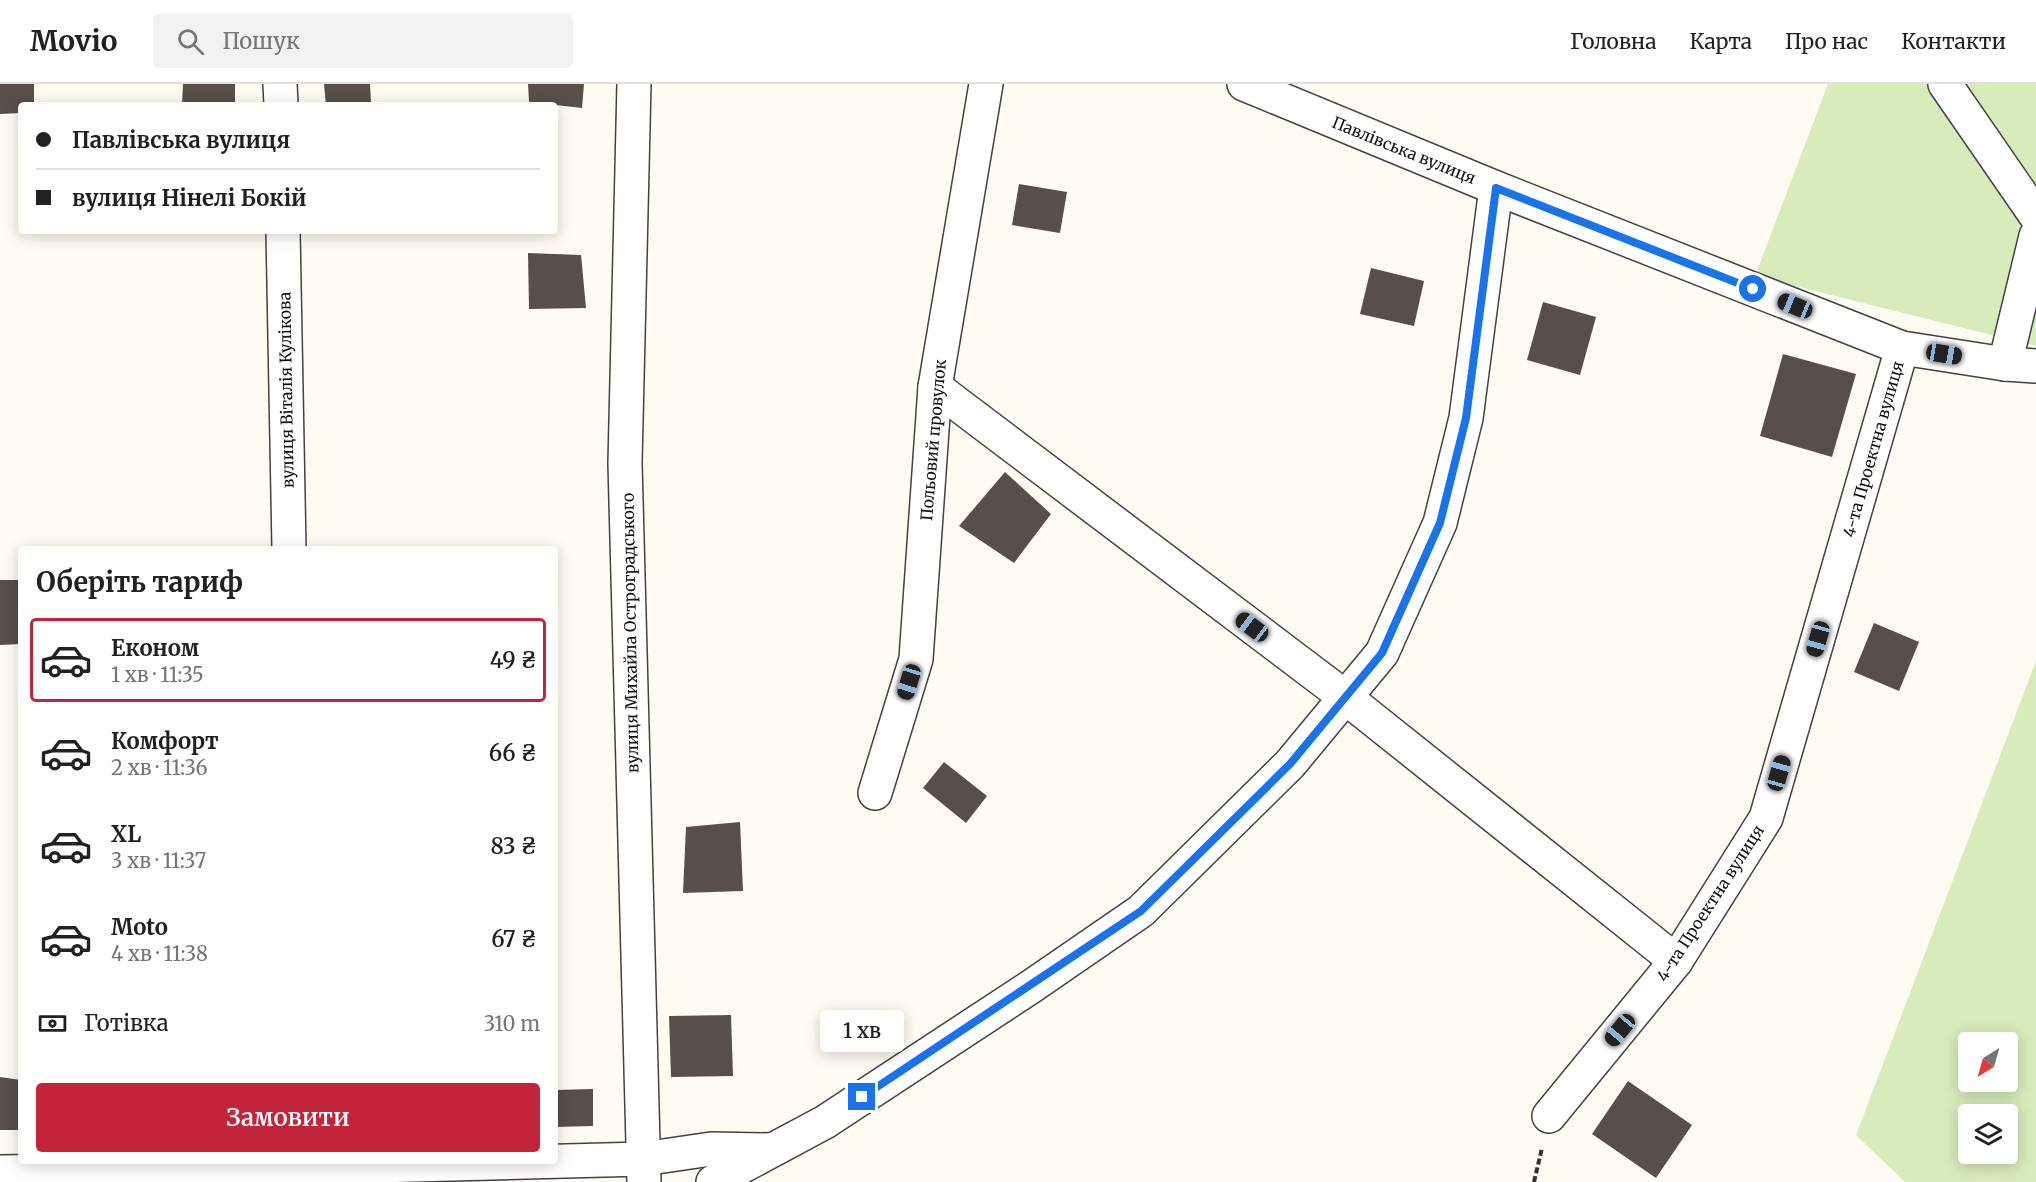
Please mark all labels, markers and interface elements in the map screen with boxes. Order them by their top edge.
search box [153,14,573,68]
text: Movio [30,23,117,59]
icon: search [174,25,207,58]
text: Пошук [222,27,300,55]
text: Головна [1570,28,1657,55]
text: Карта [1690,28,1752,55]
text: Про нас [1785,28,1868,55]
text: Контакти [1901,28,2006,55]
street label: Павлівська вулиця [1329,112,1479,188]
text: Павлівська вулиця [72,126,290,154]
text: вулиця Нінелі Бокій [72,184,307,212]
route start [1739,275,1766,302]
street label: вулиця Віталія Кулікова [274,291,298,488]
car [1775,291,1815,321]
car [1925,342,1963,366]
street label: Польовий провулок [916,359,950,521]
street label: 4-та Проектна вулиця [1838,359,1908,539]
street label: вулиця Михайла Остроградського [618,493,642,773]
text: Оберіть тариф [36,565,243,599]
car [1232,609,1272,645]
car [1804,619,1832,659]
icon: car [39,633,93,687]
text: Економ [111,634,199,662]
text: 49 ₴ [490,646,537,674]
text: 1 хв · 11:35 [111,662,204,687]
car [895,662,923,702]
icon: car [39,726,93,780]
text: Комфорт [111,727,219,755]
text: 66 ₴ [489,739,537,767]
car [1765,753,1793,793]
text: 2 хв · 11:36 [111,755,208,780]
icon: car [39,819,93,873]
text: XL [111,820,141,848]
street label: 4-та Проектна вулиця [1652,821,1768,985]
text: 83 ₴ [490,832,537,860]
text: 3 хв · 11:37 [111,848,206,873]
icon: car [39,912,93,966]
text: Moto [111,913,168,941]
text: 67 ₴ [491,925,537,953]
text: 4 хв · 11:38 [111,941,208,966]
icon: cash [36,1007,69,1040]
text: Готівка [84,1009,169,1037]
callout: 1 хв [820,1010,904,1052]
car [1602,1010,1638,1050]
text: 310 m [484,1011,540,1036]
text: 1 хв [843,1018,881,1043]
north arrow [1958,1032,2018,1092]
map controls [1958,1032,2018,1164]
button: Замовити [36,1083,540,1152]
route end [848,1083,875,1110]
button: layers [1958,1104,2018,1164]

